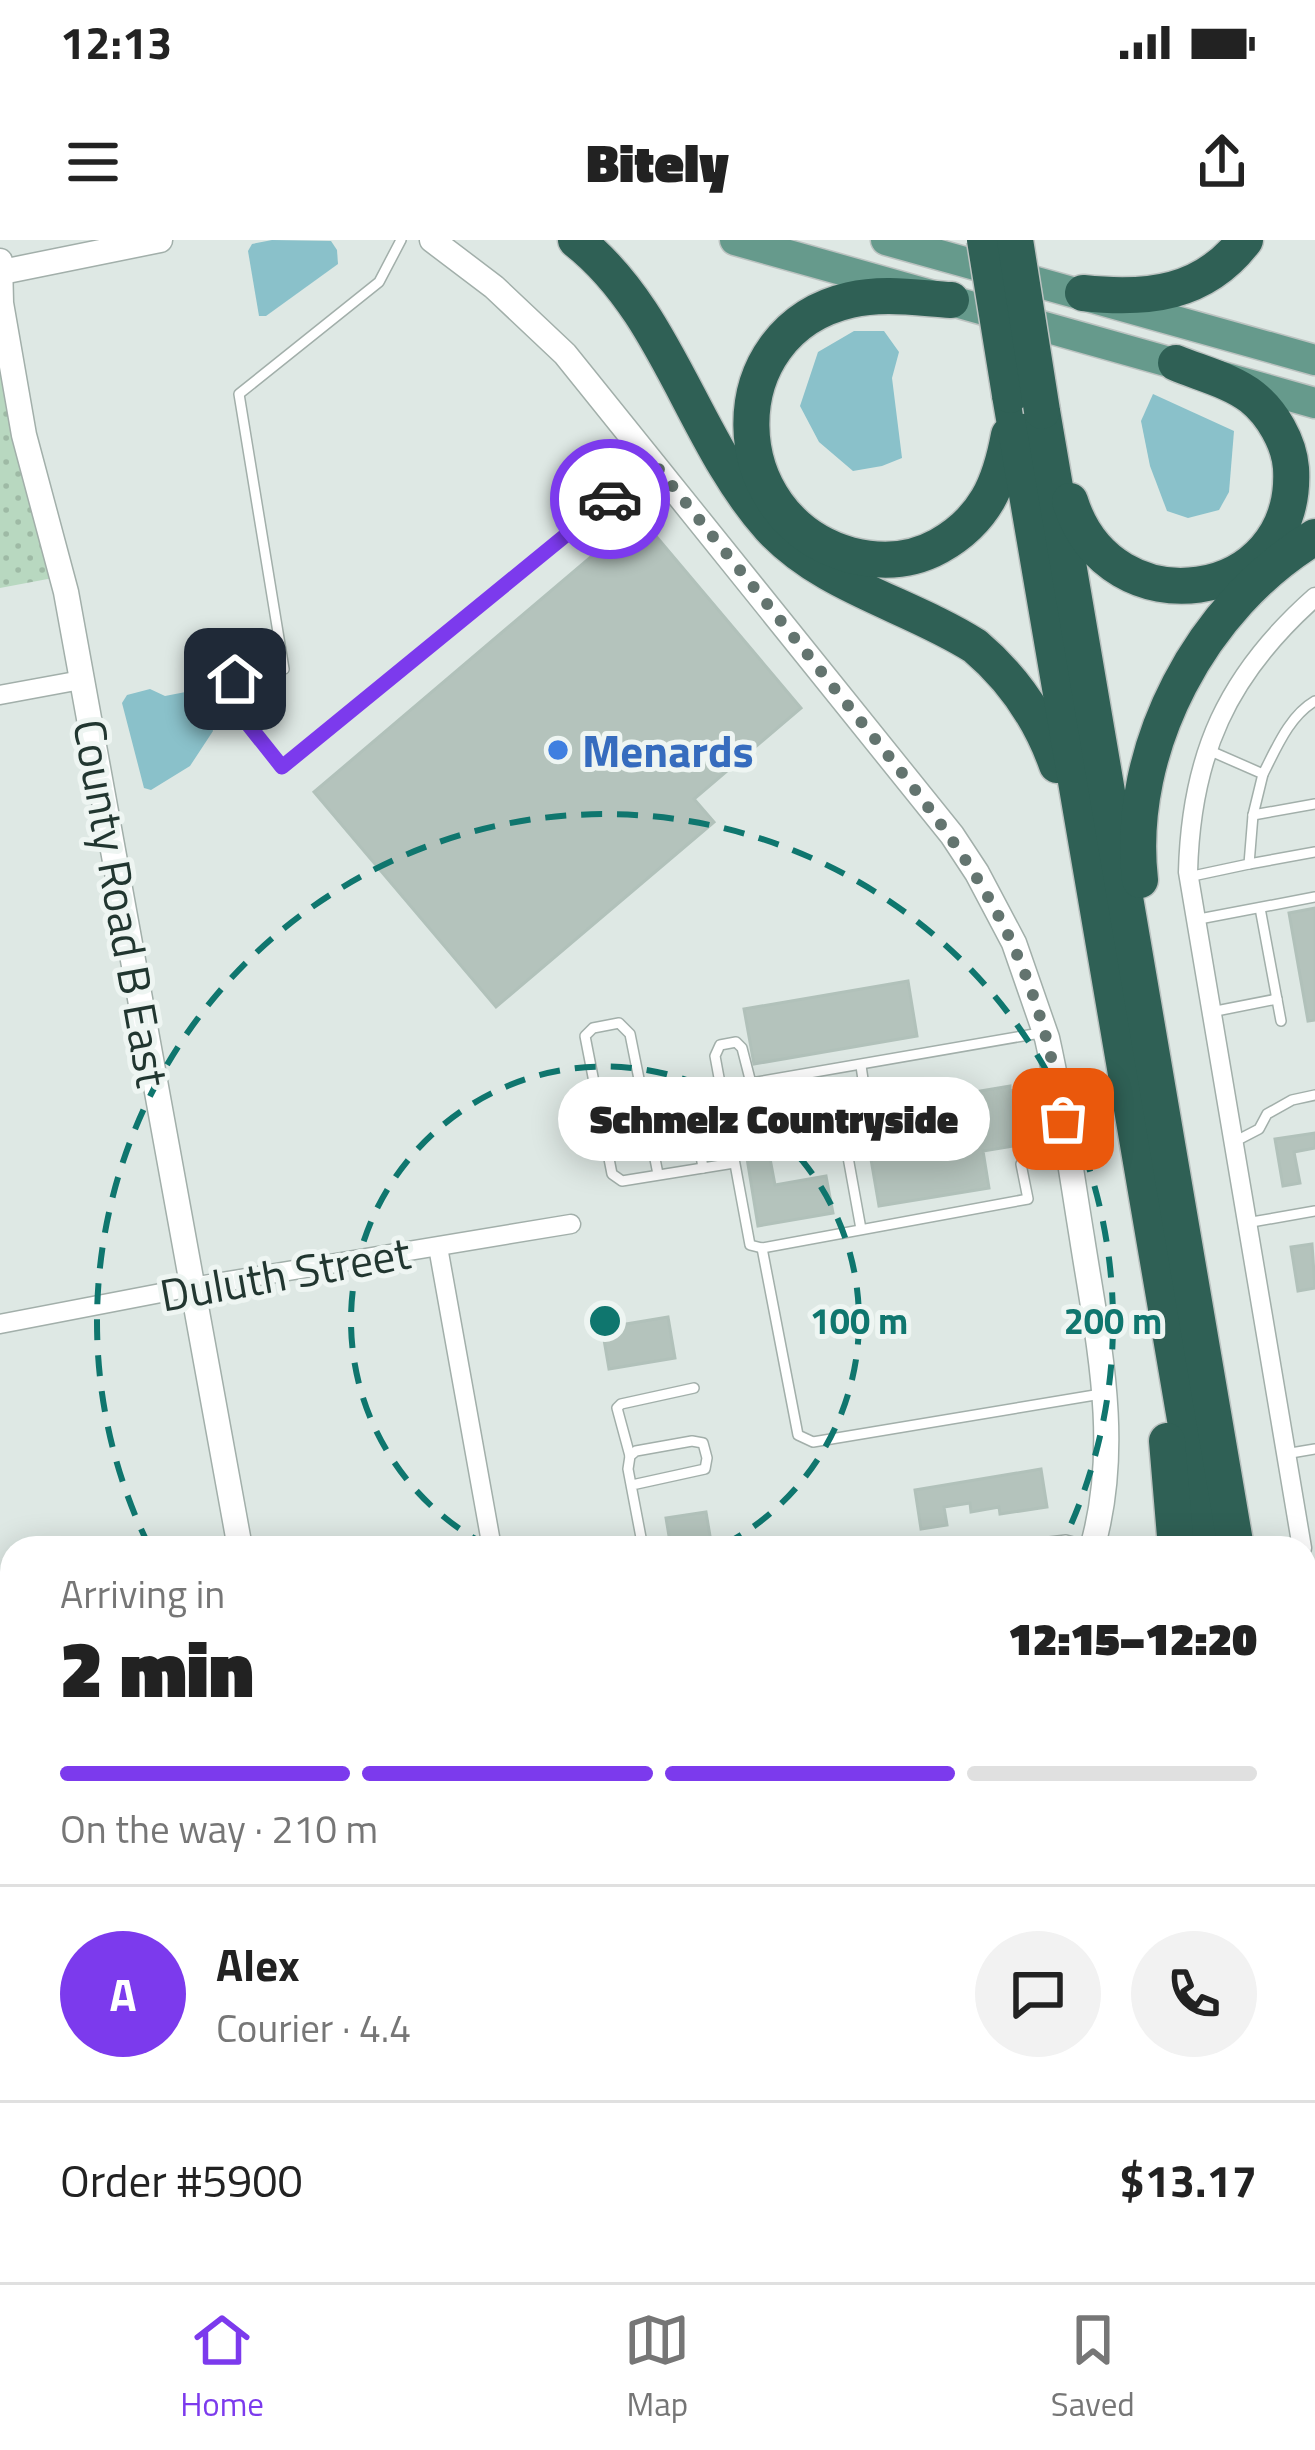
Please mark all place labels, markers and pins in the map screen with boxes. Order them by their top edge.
pin [184,628,286,730]
place label: Menards [582,716,754,784]
marker: Menards [545,737,571,763]
pin [1012,1068,1114,1170]
callout: Schmelz Countryside [559,1077,991,1161]
centre of rings [584,1300,626,1342]

